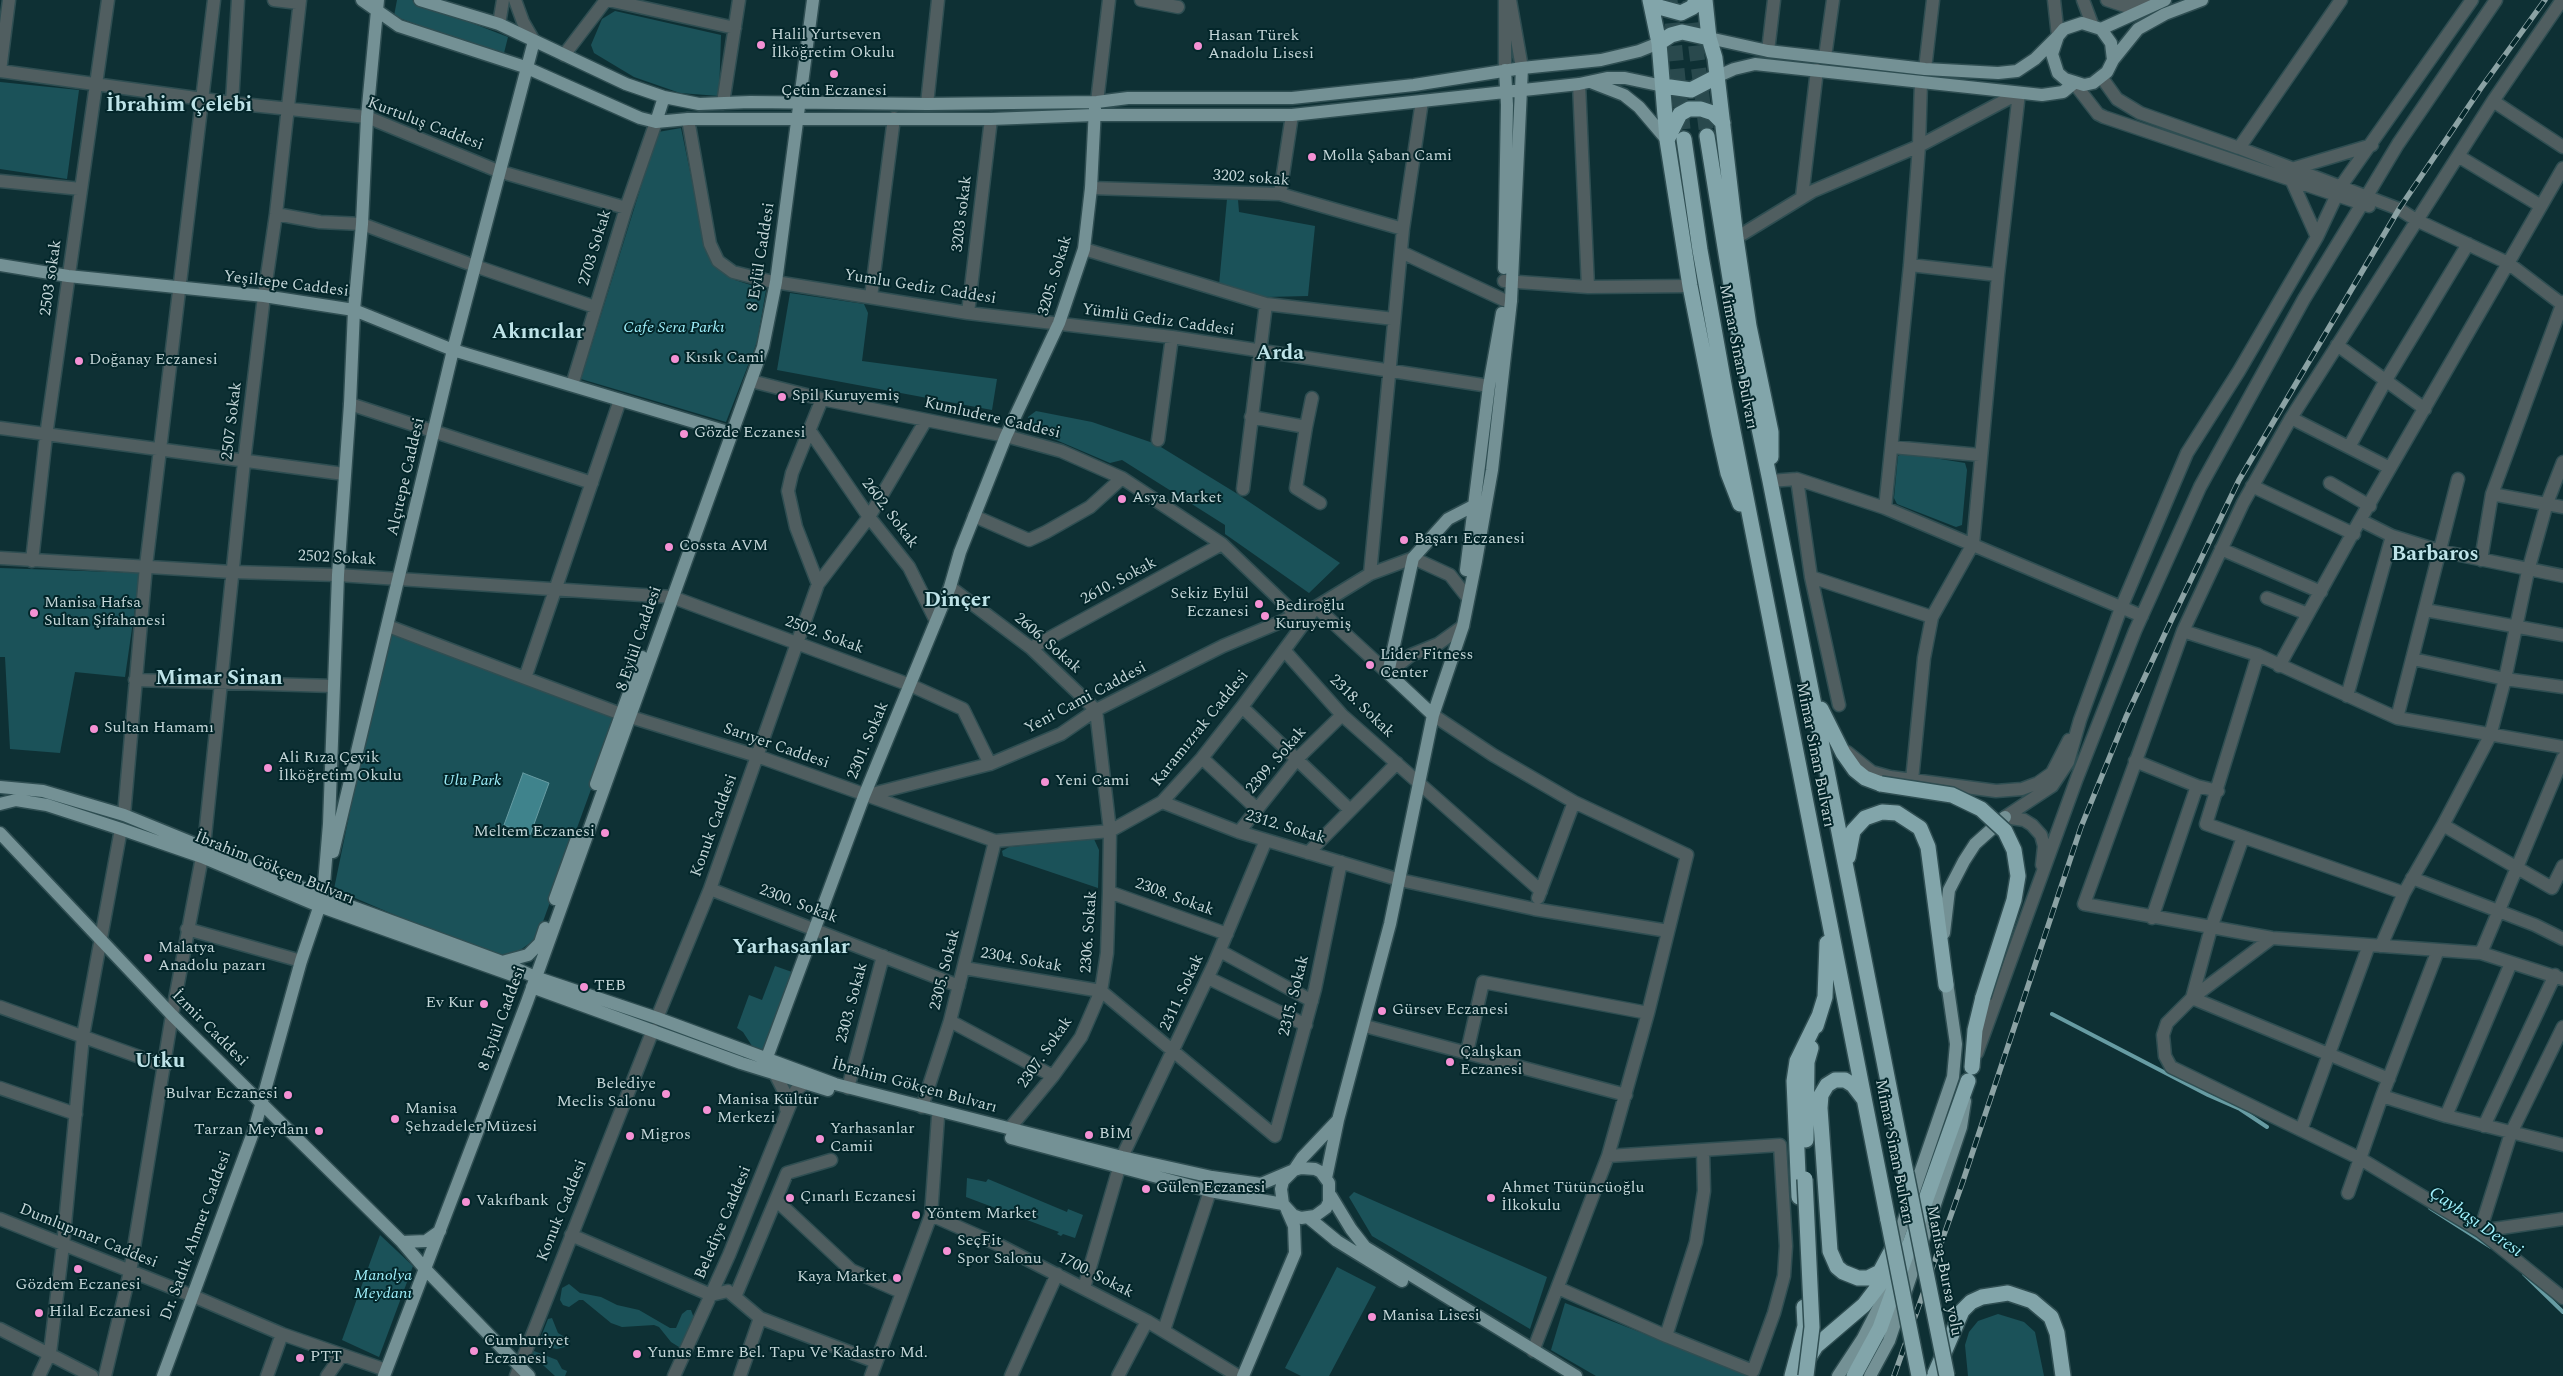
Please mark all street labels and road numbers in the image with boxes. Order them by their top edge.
street label: Kurtuluş Caddesi [364,94,486,156]
street label: 3202 sokak [1212,167,1290,191]
street label: 3203 sokak [949,175,977,253]
street label: 8 Eylül Caddesi [744,201,780,313]
street label: 2703 Sokak [575,208,617,288]
street label: 3205. Sokak [1035,234,1077,318]
street label: 2503 sokak [37,239,67,317]
street label: Yumlu Gediz Caddesi [843,266,997,310]
street label: Yeşiltepe Caddesi [222,268,350,302]
street label: Mimar Sinan Bulvarı [1714,283,1760,431]
street label: Yümlü Gediz Caddesi [1081,301,1235,341]
street label: 2507 Sokak [219,381,247,461]
street label: Kumludere Caddesi [922,394,1062,444]
street label: Alçıtepe Caddesi [384,416,430,538]
street label: 2602. Sokak [856,475,922,553]
street label: 2502 Sokak [297,547,377,571]
street label: 2610. Sokak [1078,554,1160,610]
street label: 8 Eylül Caddesi [613,584,667,694]
street label: 2606. Sokak [1009,610,1085,678]
street label: 2502. Sokak [782,613,866,659]
street label: Yeni Cami Caddesi [1022,659,1150,739]
street label: Karamızrak Caddesi [1148,667,1254,791]
street label: 2318. Sokak [1325,671,1397,743]
street label: Mimar Sinan Bulvarı [1791,681,1837,829]
street label: 2301. Sokak [844,699,894,783]
street label: Sarıyer Caddesi [721,720,831,774]
street label: 2309. Sokak [1243,723,1311,799]
street label: Konuk Caddesi [688,772,742,880]
street label: 2312. Sokak [1243,807,1327,849]
street label: İbrahim Gökçen Bulvarı [191,828,357,910]
street label: 2308. Sokak [1132,875,1216,921]
street label: 2300. Sokak [756,881,840,929]
street label: 2306. Sokak [1078,890,1102,974]
street label: 2305. Sokak [927,927,965,1013]
street label: 2304. Sokak [979,944,1063,978]
street label: 2311. Sokak [1157,951,1209,1035]
street label: 2315. Sokak [1276,953,1314,1039]
street label: 2303. Sokak [833,961,873,1045]
street label: 8 Eylül Caddesi [475,964,531,1074]
street label: İzmir Caddesi [167,987,251,1071]
street label: 2307. Sokak [1014,1014,1078,1092]
street label: İbrahim Gökçen Bulvarı [829,1056,999,1118]
street label: Mimar Sinan Bulvarı [1870,1078,1916,1226]
street label: Dr. Sadık Ahmet Caddesi [157,1149,237,1323]
street label: Konuk Caddesi [534,1157,592,1265]
street label: Belediye Caddesi [691,1163,757,1283]
street label: Dumlupınar Caddesi [16,1201,160,1273]
street label: Manisa-Bursa yolu [1921,1204,1965,1338]
street label: 1700. Sokak [1054,1249,1136,1303]

